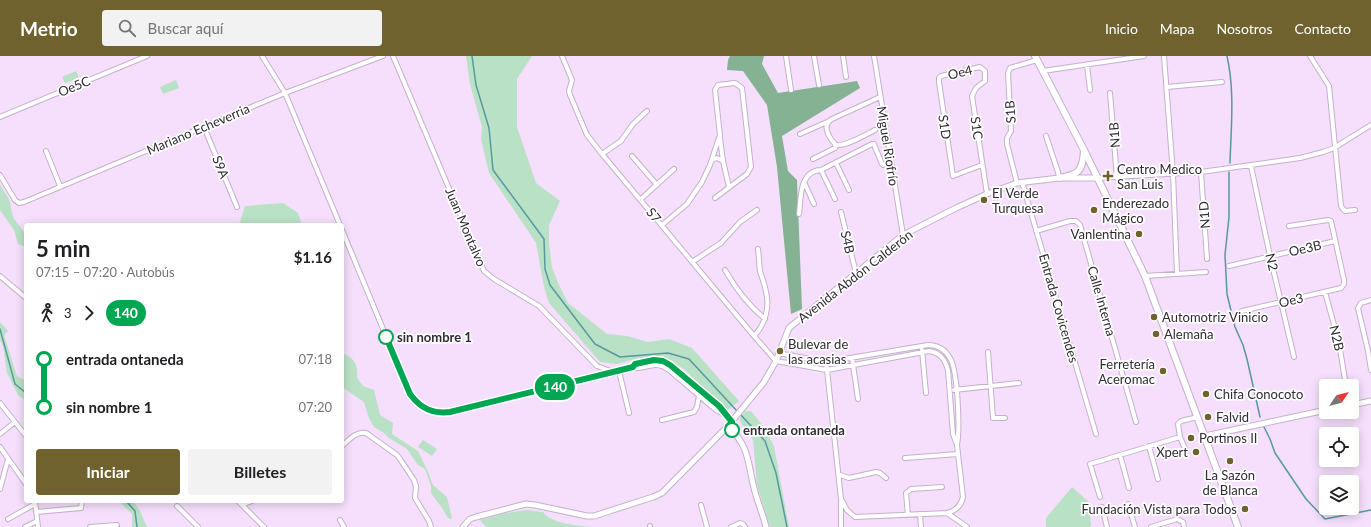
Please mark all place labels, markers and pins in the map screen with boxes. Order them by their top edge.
place label: Centro Medico San Luis [1117,161,1202,192]
marker: Centro Medico San Luis [1102,170,1114,182]
place label: El Verde Turquesa [992,185,1044,216]
marker: El Verde Turquesa [979,195,989,205]
place label: Enderezado Mágico [1102,195,1169,226]
marker: Enderezado Mágico [1089,205,1099,215]
place label: Vanlentina [1071,226,1131,242]
marker: Vanlentina [1134,229,1144,239]
place label: Automotriz Vinicio [1162,309,1268,325]
marker: Automotriz Vinicio [1149,312,1159,322]
place label: Alemaña [1164,326,1214,342]
marker: sin nombre 1 [378,329,394,345]
place label: sin nombre 1 [397,329,472,345]
marker: Alemaña [1151,329,1161,339]
place label: Bulevar de las acasias [788,336,848,367]
marker: Bulevar de las acasias [775,346,785,356]
place label: Ferretería Aceromac [1098,356,1155,387]
marker: Ferretería Aceromac [1158,366,1168,376]
place label: Chifa Conocoto [1214,386,1303,402]
marker: Chifa Conocoto [1201,389,1211,399]
place label: Falvid [1216,409,1249,425]
marker: Falvid [1203,412,1213,422]
marker: entrada ontaneda [724,422,740,438]
place label: entrada ontaneda [743,422,845,438]
place label: Portinos II [1199,430,1257,446]
marker: Portinos II [1186,433,1196,443]
place label: Xpert [1156,444,1188,460]
marker: Xpert [1191,447,1201,457]
marker: La Sazón de Blanca [1225,456,1235,466]
place label: La Sazón de Blanca [1202,467,1258,498]
place label: Fundación Vista para Todos [1082,501,1237,517]
marker: Fundación Vista para Todos [1240,504,1250,514]

